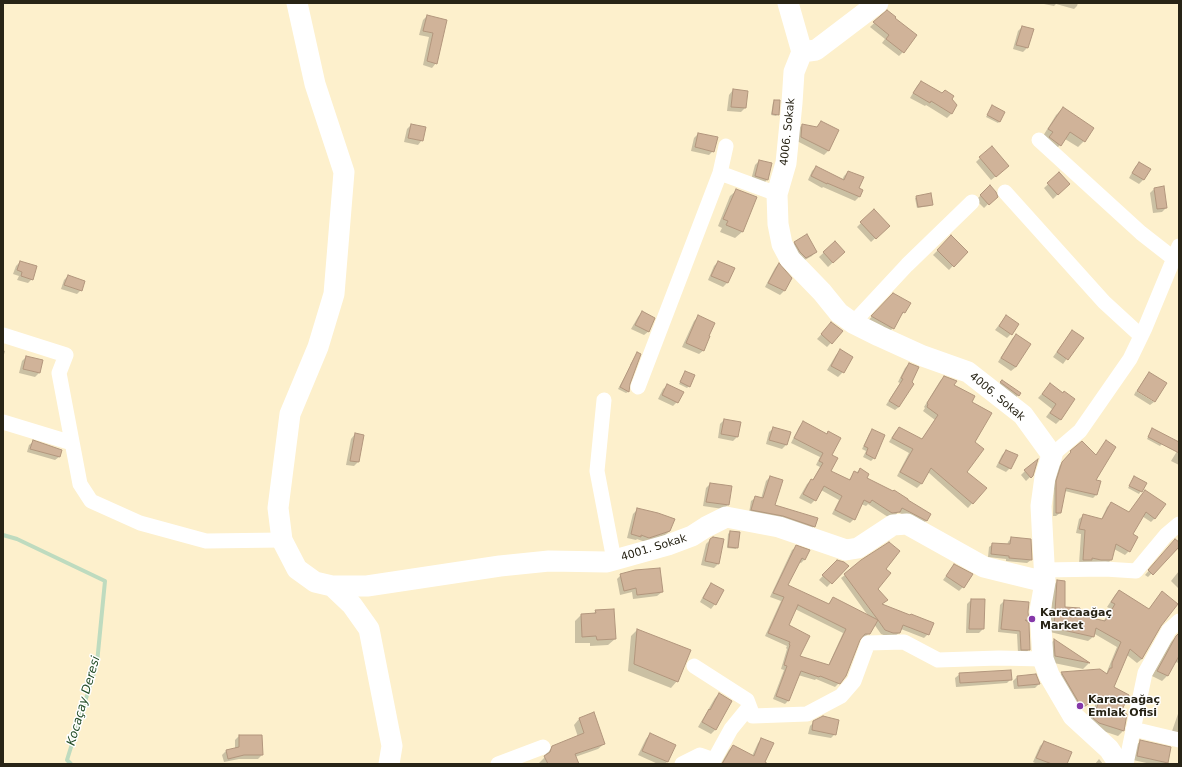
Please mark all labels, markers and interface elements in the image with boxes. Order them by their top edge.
street label: 4006. Sokak [778,98,798,166]
street label: 4006. Sokak [967,370,1027,424]
street label: 4001. Sokak [620,532,688,564]
place label: Karacaağaç Market [1040,606,1112,632]
marker: Karacaağaç Market [1027,614,1037,624]
water label: Kocaçay Deresi [64,655,104,747]
place label: Karacaağaç Emlak Ofisi [1088,693,1160,719]
marker: Karacaağaç Emlak Ofisi [1075,701,1085,711]

